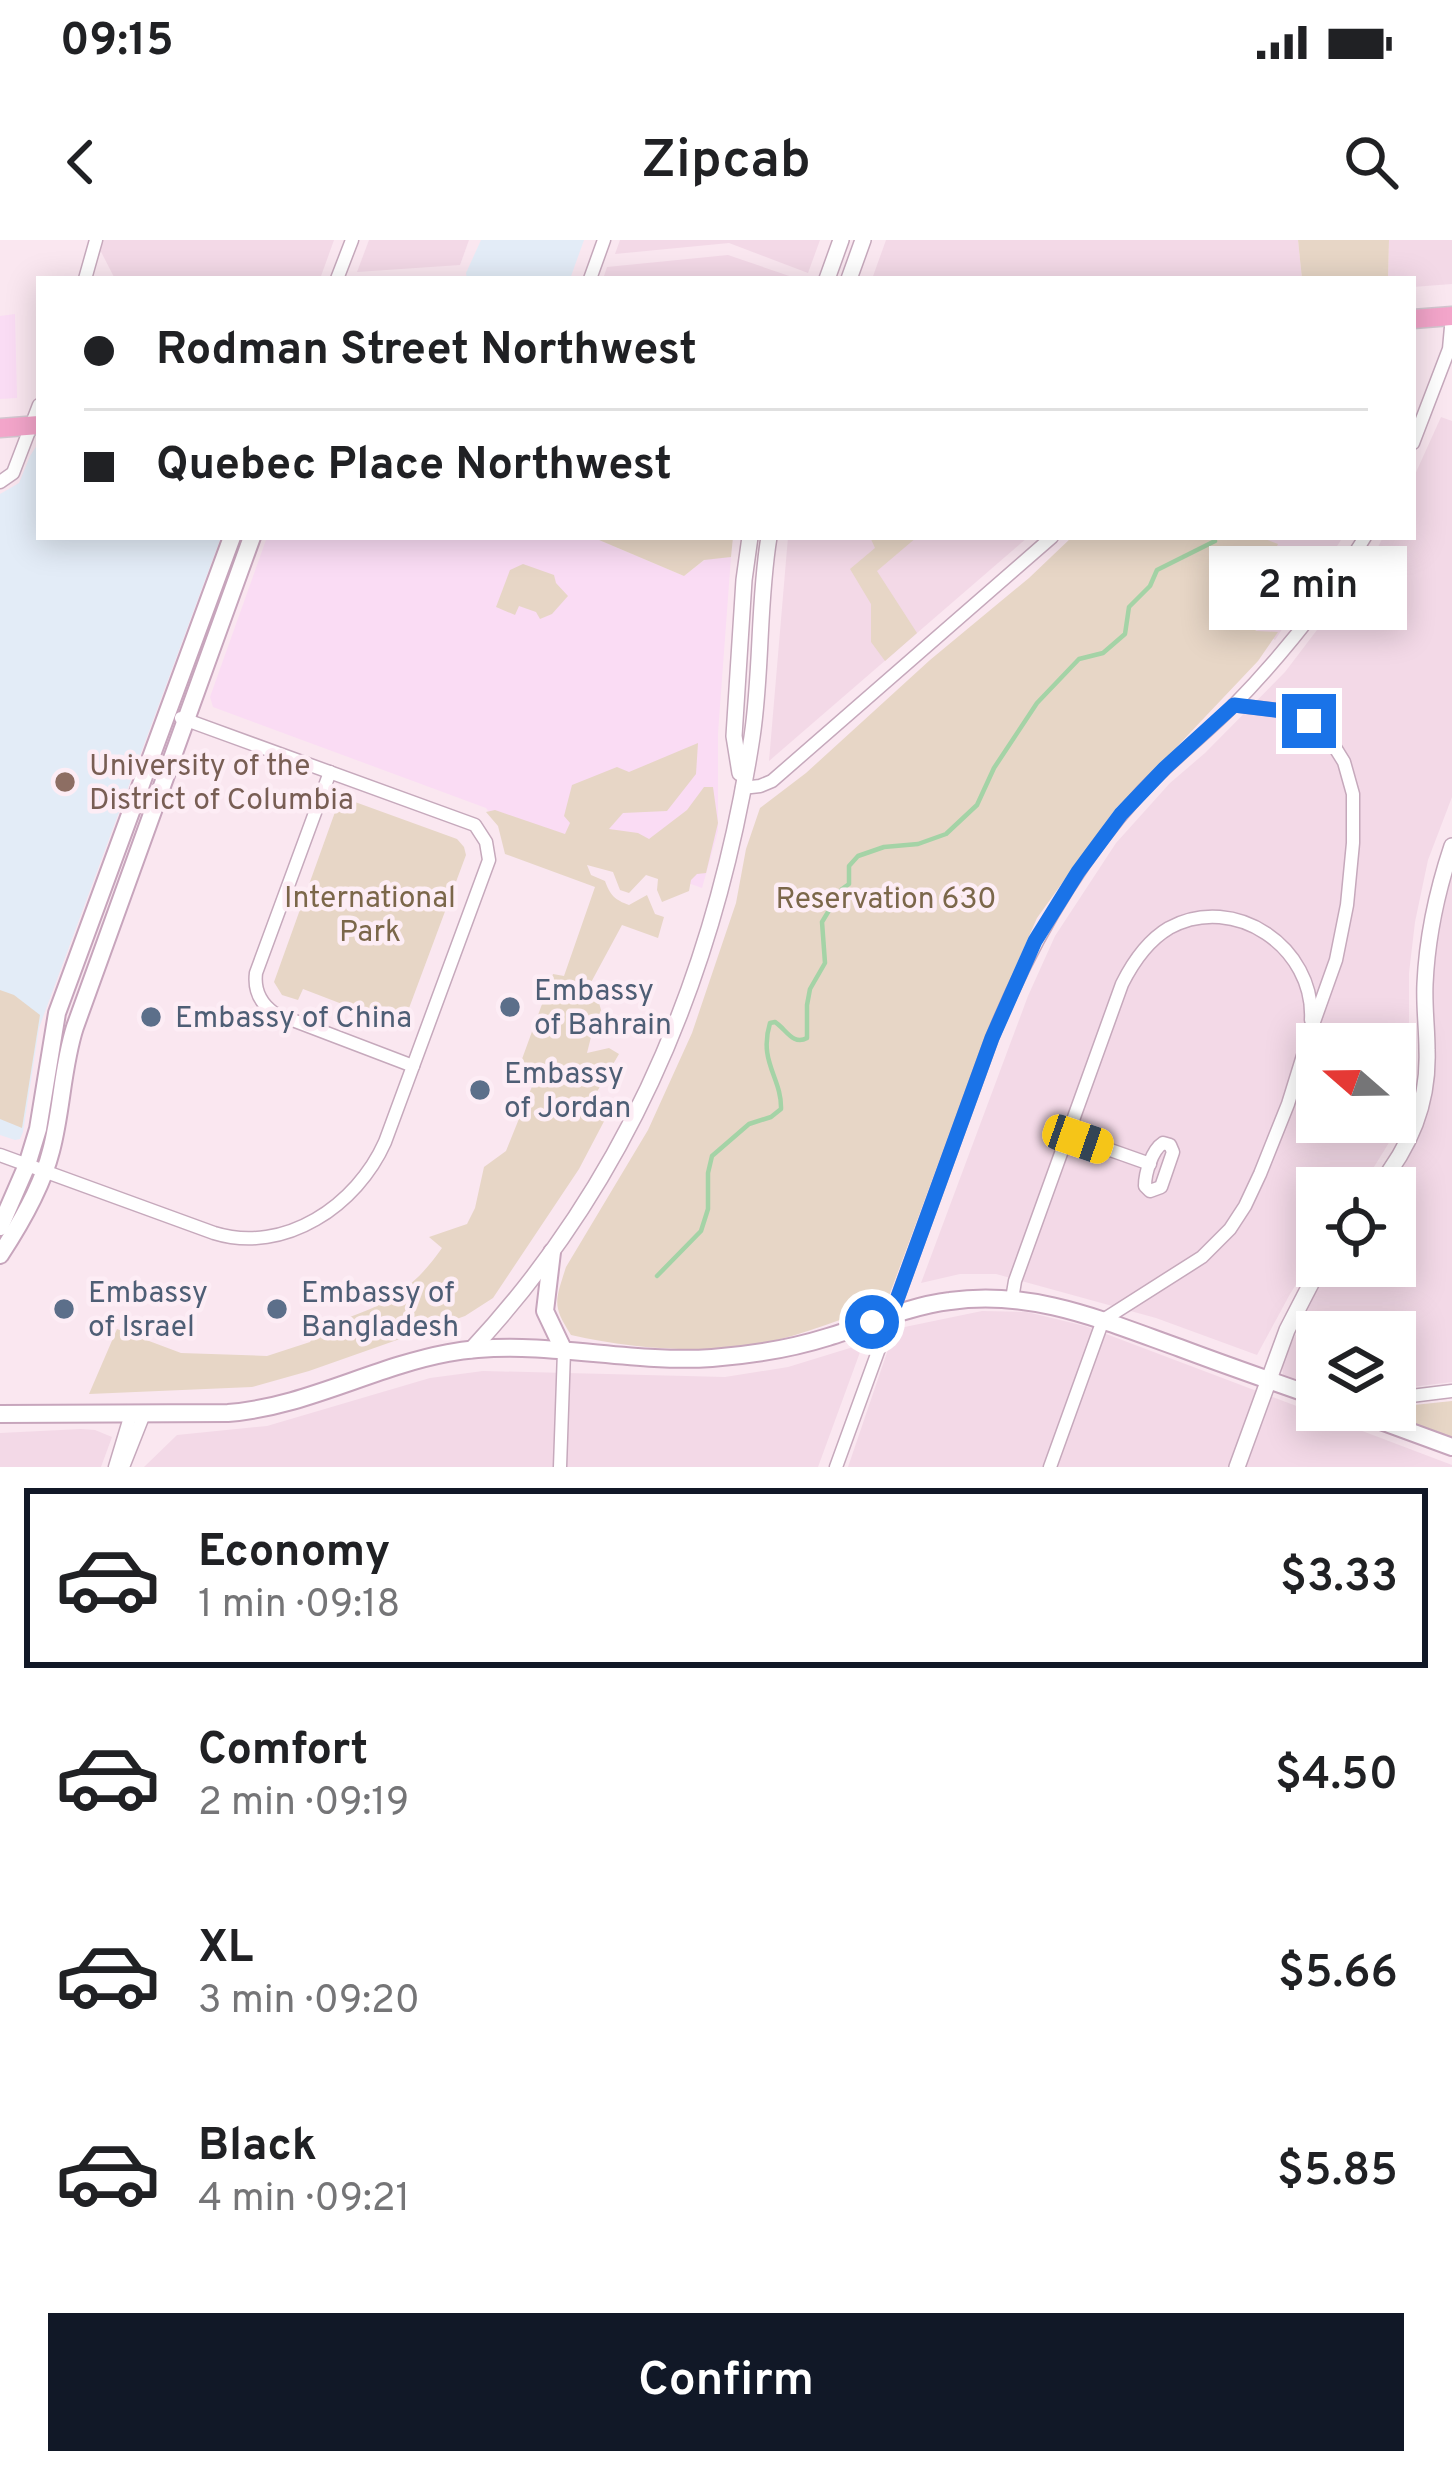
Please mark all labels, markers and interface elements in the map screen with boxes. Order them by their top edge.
text: 09:15 [60,14,174,71]
text: Zipcab [641,128,811,197]
icon: back [48,129,114,195]
icon: search [1338,129,1404,195]
text: Rodman Street Northwest [156,323,697,380]
text: Quebec Place Northwest [156,438,672,495]
callout: 2 min [1210,547,1408,631]
text: 2 min [1258,563,1358,612]
route end [1282,694,1336,748]
place label: University of the District of Columbia [89,749,354,820]
marker: University of the District of Columbia [52,769,78,795]
park label: International Park [284,881,456,952]
park label: Reservation 630 [775,882,997,919]
place label: Embassy of Bahrain [534,974,672,1045]
marker: Embassy of Bahrain [497,994,523,1020]
place label: Embassy of China [175,1001,412,1038]
marker: Embassy of China [138,1004,164,1030]
north arrow [1296,1023,1416,1143]
map controls [1296,1023,1416,1431]
place label: Embassy of Jordan [504,1057,631,1128]
marker: Embassy of Jordan [467,1077,493,1103]
car [1038,1110,1118,1168]
button: locate [1296,1167,1416,1287]
place label: Embassy of Israel [88,1276,208,1347]
place label: Embassy of Bangladesh [301,1276,459,1347]
route start [845,1295,899,1349]
marker: Embassy of Israel [51,1296,77,1322]
marker: Embassy of Bangladesh [264,1296,290,1322]
button: layers [1296,1311,1416,1431]
icon: car [54,1524,162,1632]
text: Economy [198,1525,390,1582]
text: $3.33 [1280,1550,1398,1607]
text: 1 min · 09:18 [198,1582,400,1631]
icon: car [54,1722,162,1830]
text: Comfort [198,1723,368,1780]
text: $4.50 [1275,1748,1398,1805]
text: 2 min · 09:19 [198,1780,409,1829]
icon: car [54,1920,162,2028]
text: XL [198,1921,253,1978]
text: $5.66 [1278,1946,1398,2003]
text: 3 min · 09:20 [198,1978,420,2027]
icon: car [54,2118,162,2226]
text: Black [198,2119,317,2176]
text: $5.85 [1277,2144,1398,2201]
text: 4 min · 09:21 [198,2176,410,2225]
button: Confirm [48,2313,1404,2451]

